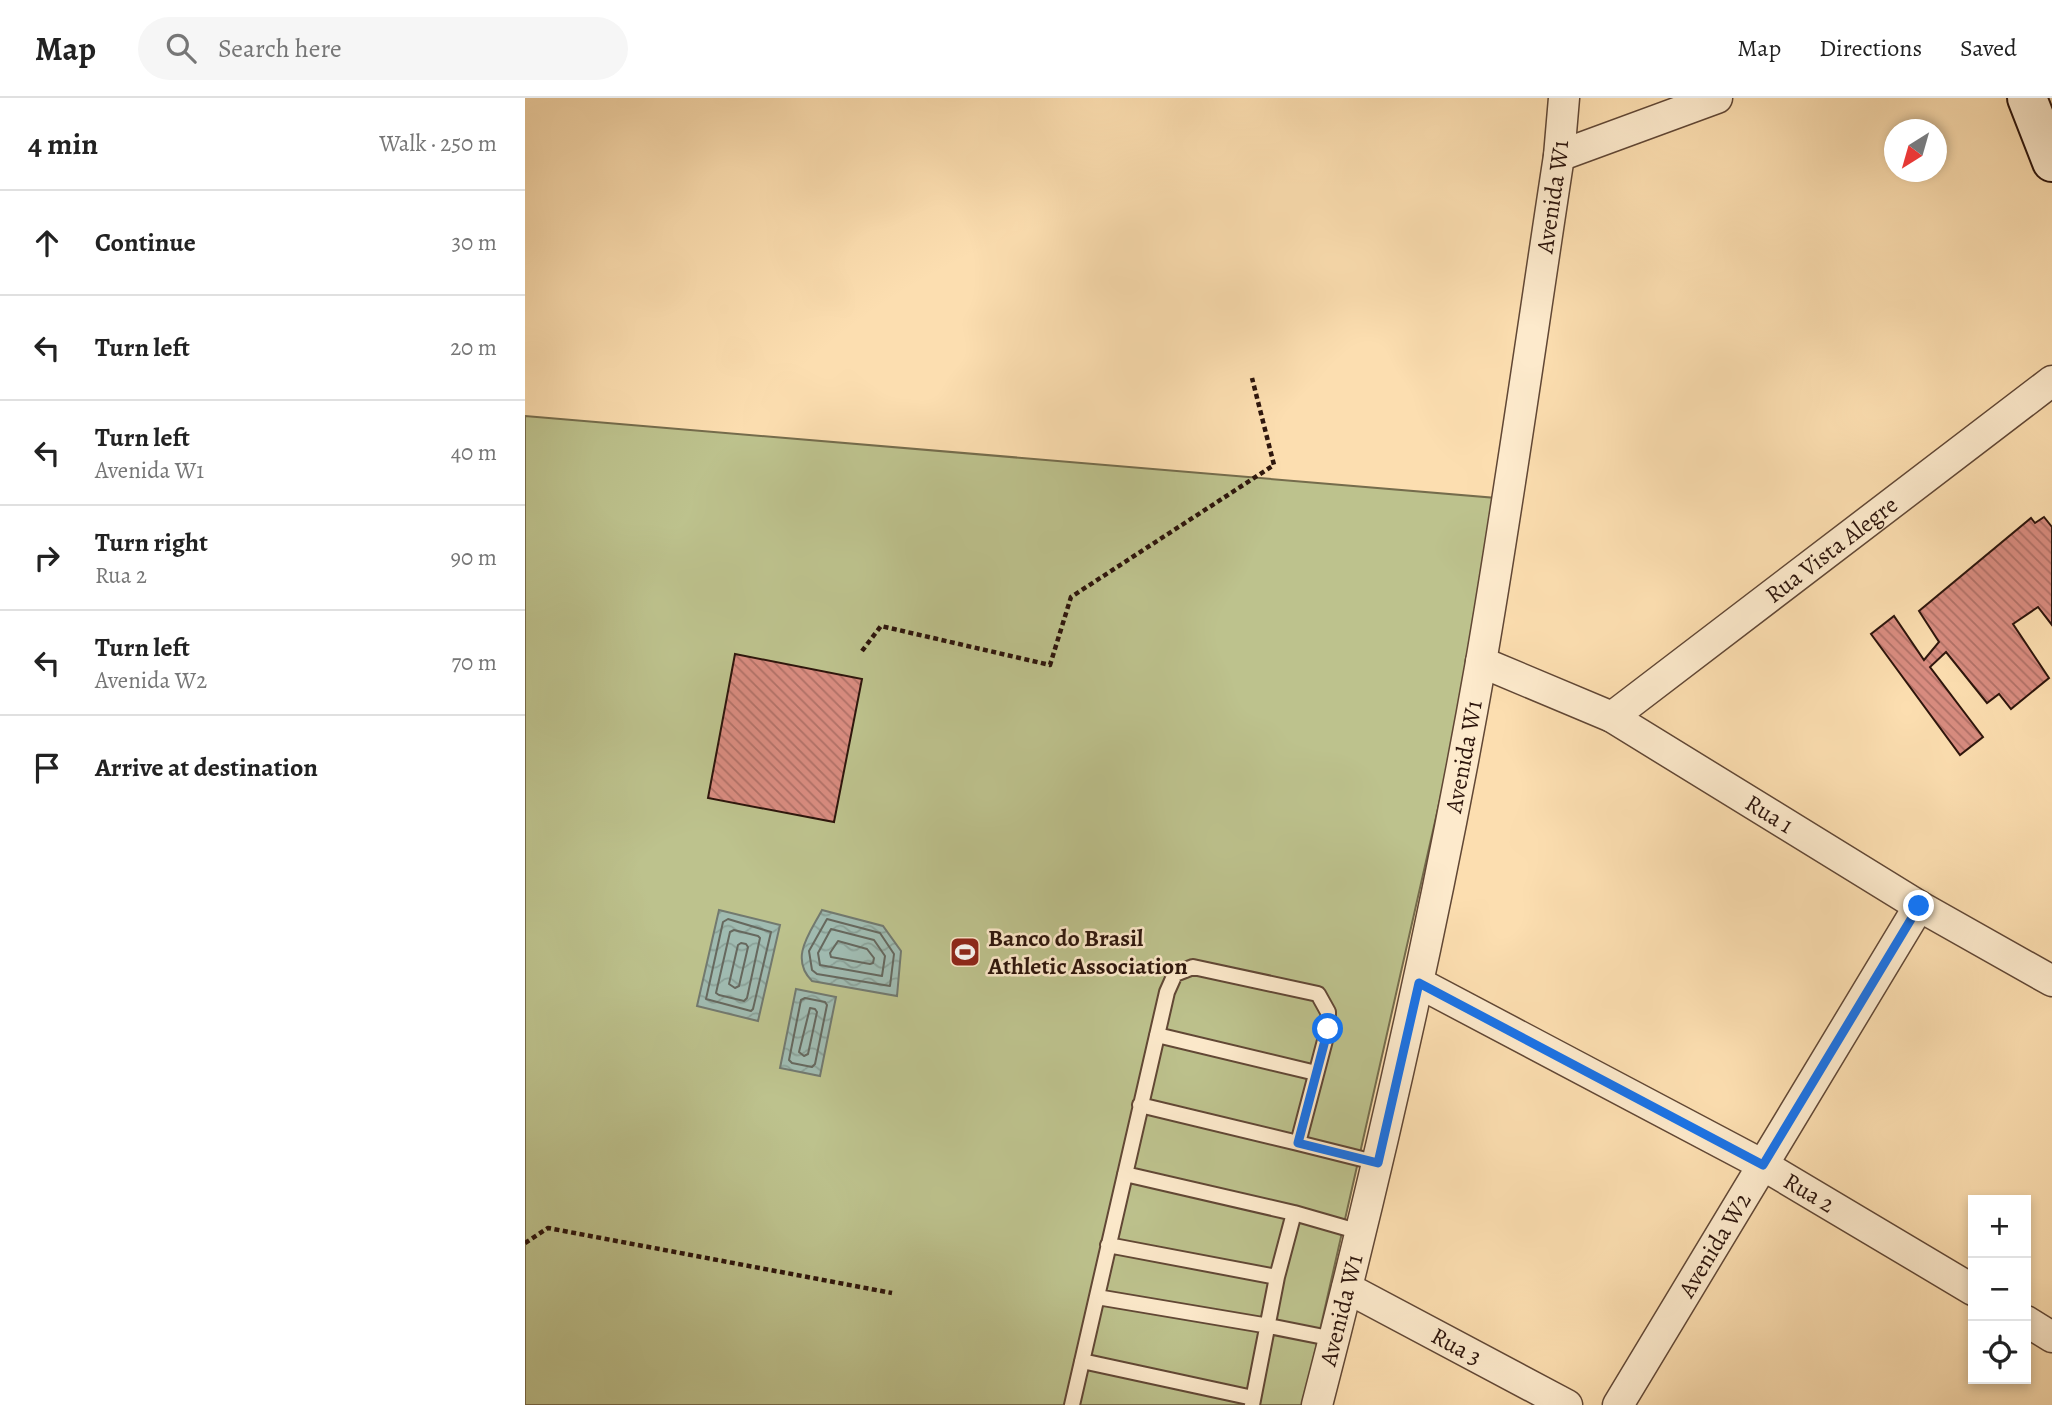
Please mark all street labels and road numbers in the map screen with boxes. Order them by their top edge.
street label: Avenida W1 [1528,139,1576,256]
street label: Rua Vista Alegre [1759,489,1904,610]
street label: Avenida W1 [1437,698,1490,817]
street label: Rua 1 [1739,787,1800,841]
street label: Rua 2 [1778,1165,1841,1220]
street label: Avenida W2 [1670,1186,1759,1304]
street label: Avenida W1 [1312,1251,1371,1370]
street label: Rua 3 [1426,1320,1487,1373]

